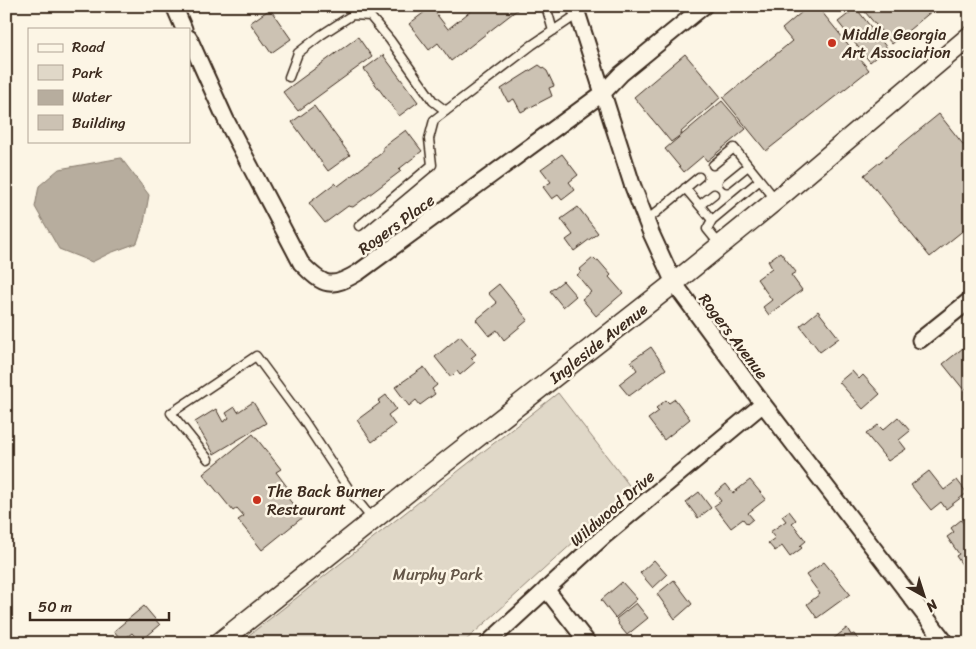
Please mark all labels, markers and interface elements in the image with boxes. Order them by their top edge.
place label: Middle Georgia Art Association [841,20,951,67]
legend [28,28,190,142]
text: Road [72,34,105,60]
marker: Middle Georgia Art Association [826,37,838,49]
text: Park [72,60,103,86]
text: Water [72,84,112,110]
text: Building [72,110,126,136]
street label: Rogers Place [351,186,441,263]
street label: Rogers Avenue [691,287,776,386]
street label: Ingleside Avenue [542,295,654,392]
street label: Wildwood Drive [563,463,662,554]
place label: The Back Burner Restaurant [267,477,386,524]
marker: The Back Burner Restaurant [251,494,263,506]
park label: Murphy Park [393,560,483,589]
north arrow [898,572,948,622]
scale bar [30,589,169,621]
text: N [920,592,944,619]
text: 50 m [38,594,73,620]

